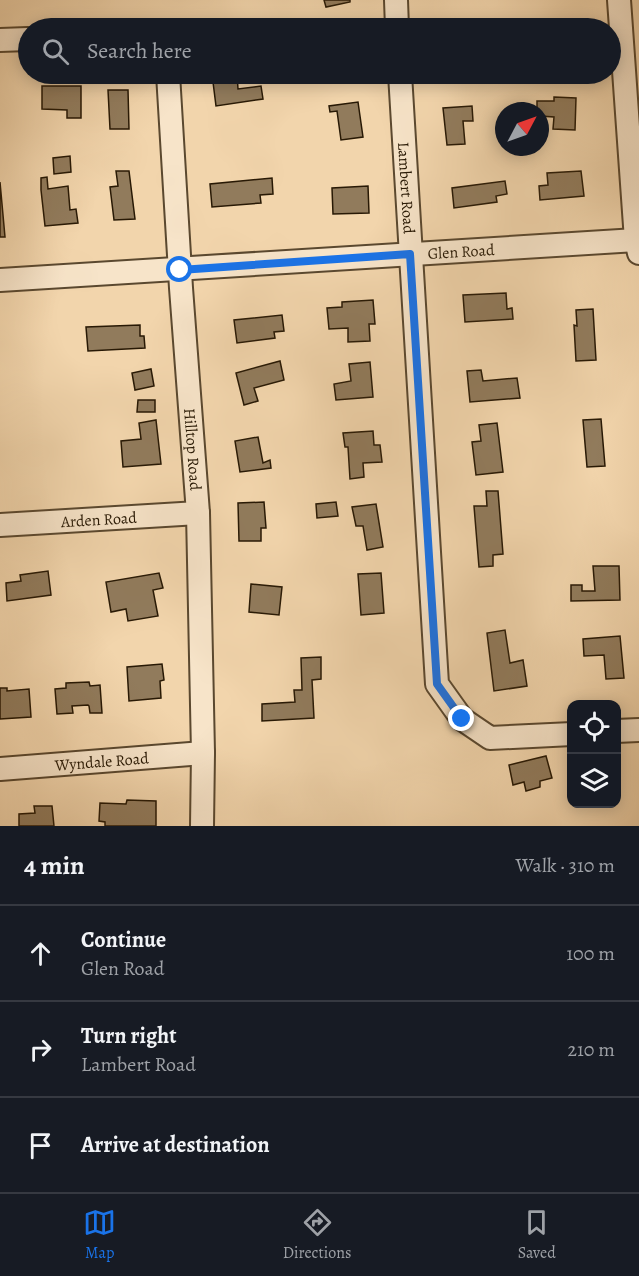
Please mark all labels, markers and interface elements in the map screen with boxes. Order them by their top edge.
search box [18,18,621,84]
icon: search [39,35,72,68]
text: Search here [87,36,192,66]
north arrow [495,102,549,156]
street label: Lambert Road [392,141,420,235]
street label: Glen Road [427,239,496,265]
route start [166,256,192,282]
street label: Hilltop Road [178,407,206,492]
street label: Arden Road [59,507,138,533]
map controls [567,700,621,808]
button: locate [567,700,621,754]
route end [448,705,474,731]
street label: Wyndale Road [53,747,150,777]
button: layers [567,754,621,808]
text: 4 min [24,848,85,883]
text: Walk · 310 m [516,852,615,879]
text: Continue [81,925,166,955]
icon: ahead [24,937,57,970]
text: 100 m [566,940,615,967]
text: Glen Road [81,955,165,982]
text: Turn right [81,1021,177,1051]
icon: right [24,1033,57,1066]
text: 210 m [567,1036,615,1063]
text: Lambert Road [81,1051,196,1078]
icon: arrive [24,1129,57,1162]
text: Arrive at destination [81,1130,270,1160]
tab: Map [83,1206,116,1264]
tab: Directions [283,1206,351,1264]
tab: Saved [518,1206,556,1264]

